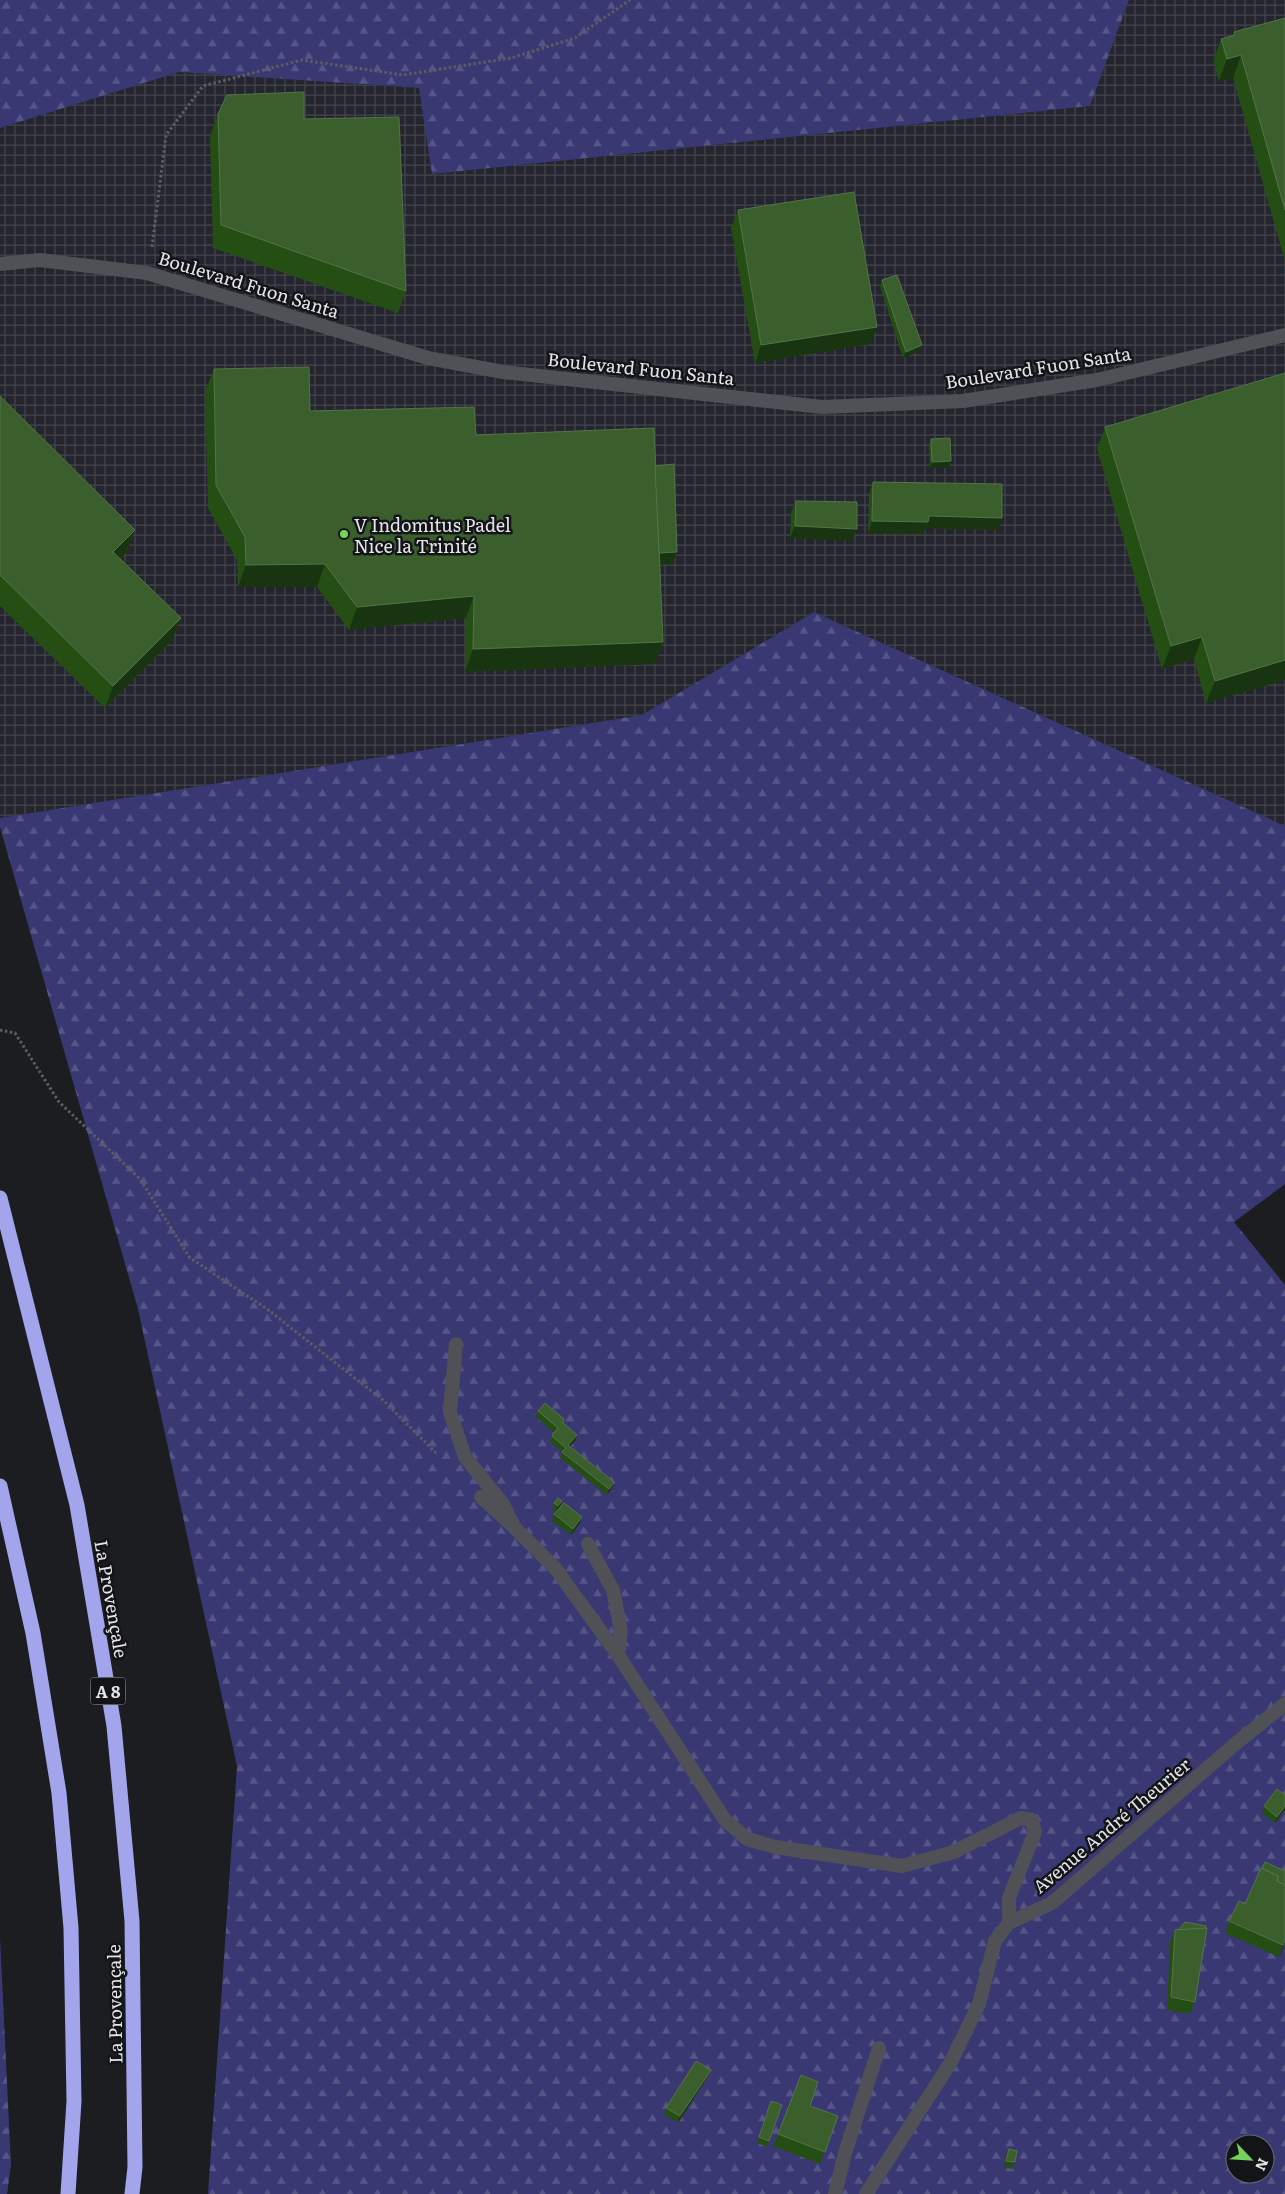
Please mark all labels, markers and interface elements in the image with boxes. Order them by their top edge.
street label: Boulevard Fuon Santa [155,244,343,324]
street label: Boulevard Fuon Santa [943,339,1133,395]
street label: Boulevard Fuon Santa [546,345,736,391]
place label: V Indomitus Padel Nice la Trinité [354,511,511,559]
marker: V Indomitus Padel Nice la Trinité [338,528,350,540]
street label: La Provençale [88,1538,136,1660]
road number: A 8 [90,1678,126,1704]
street label: Avenue André Theurier [1026,1751,1196,1899]
street label: La Provençale [99,1944,129,2064]
north arrow [1225,2134,1275,2184]
text: N [1251,2155,1274,2175]

